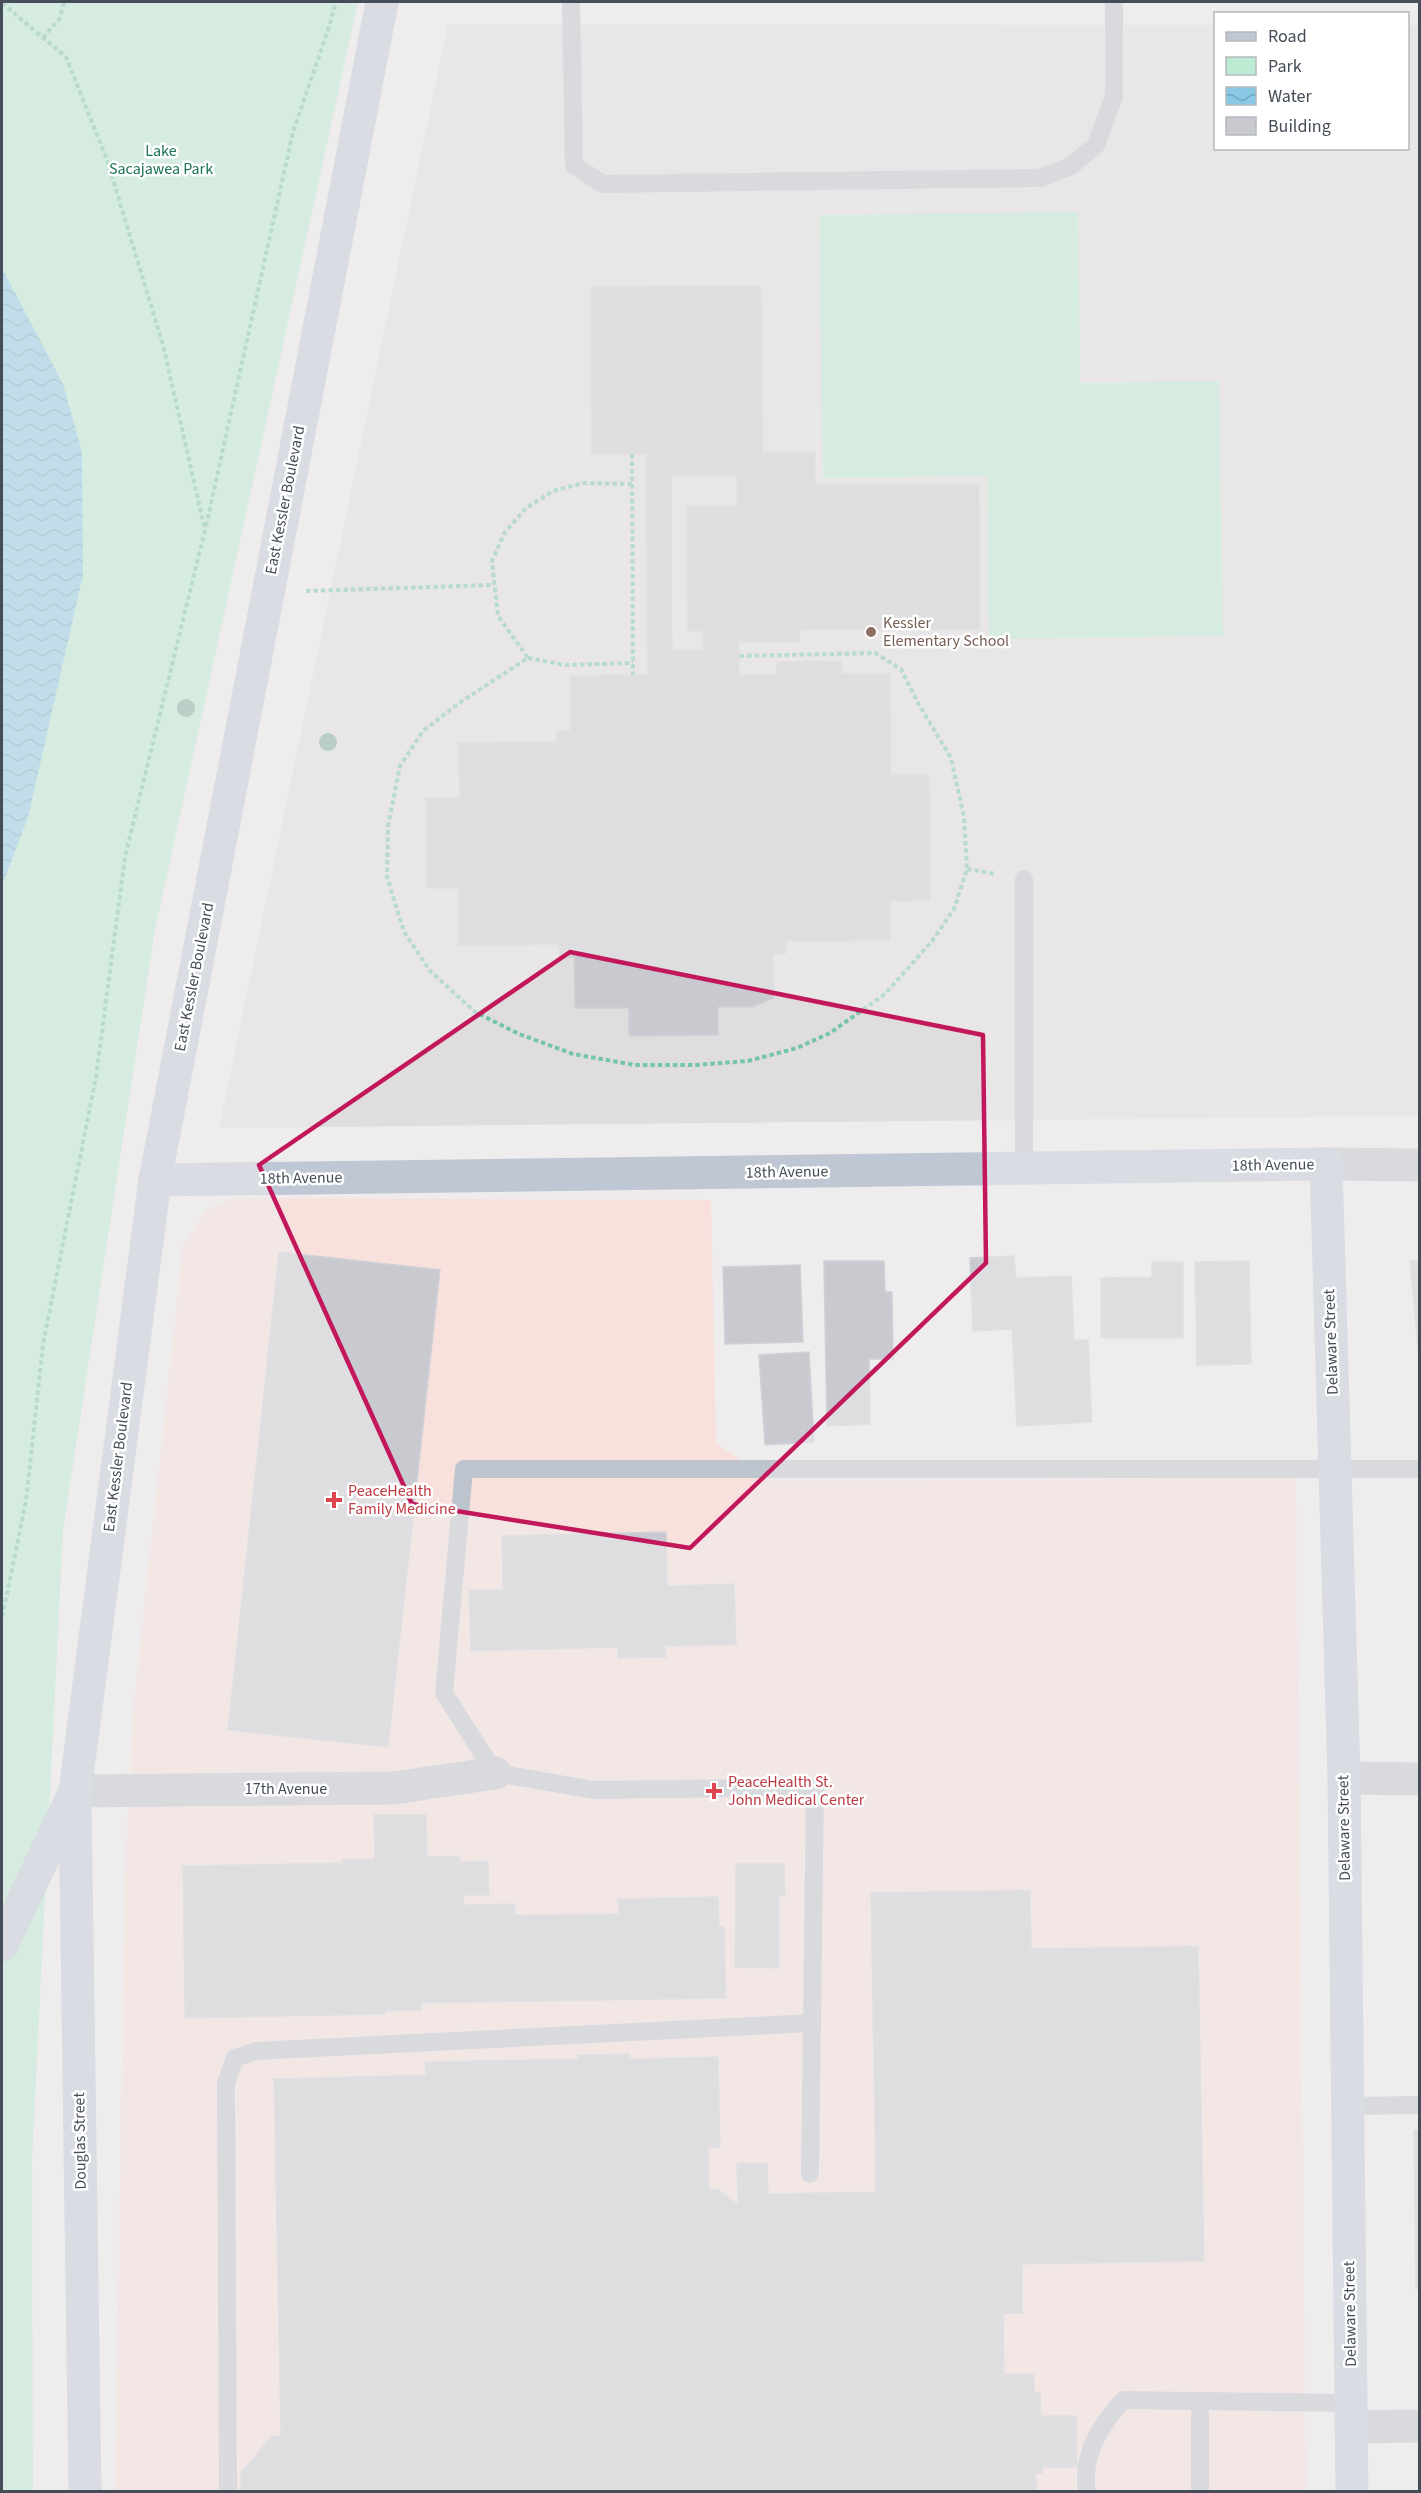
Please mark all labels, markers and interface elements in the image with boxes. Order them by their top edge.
legend [1214,12,1409,150]
text: Road [1268,24,1307,49]
text: Park [1268,54,1302,79]
text: Water [1268,84,1312,109]
text: Building [1268,114,1331,139]
park label: Lake Sacajawea Park [109,140,213,180]
street label: East Kessler Boulevard [260,424,310,576]
place label: Kessler Elementary School [883,612,1009,652]
marker: Kessler Elementary School [864,625,878,639]
street label: East Kessler Boulevard [169,901,219,1053]
street label: 18th Avenue [1232,1153,1315,1177]
street label: 18th Avenue [746,1160,829,1184]
street label: 18th Avenue [260,1166,343,1190]
street label: Delaware Street [1318,1288,1344,1395]
street label: East Kessler Boulevard [98,1381,138,1533]
place label: PeaceHealth Family Medicine [348,1480,456,1520]
marker: PeaceHealth Family Medicine [325,1491,343,1509]
place label: PeaceHealth St. John Medical Center [728,1771,865,1811]
street label: Delaware Street [1332,1774,1356,1881]
street label: 17th Avenue [245,1778,327,1800]
marker: PeaceHealth St. John Medical Center [705,1782,723,1800]
street label: Douglas Street [68,2092,92,2190]
street label: Delaware Street [1338,2260,1362,2367]

